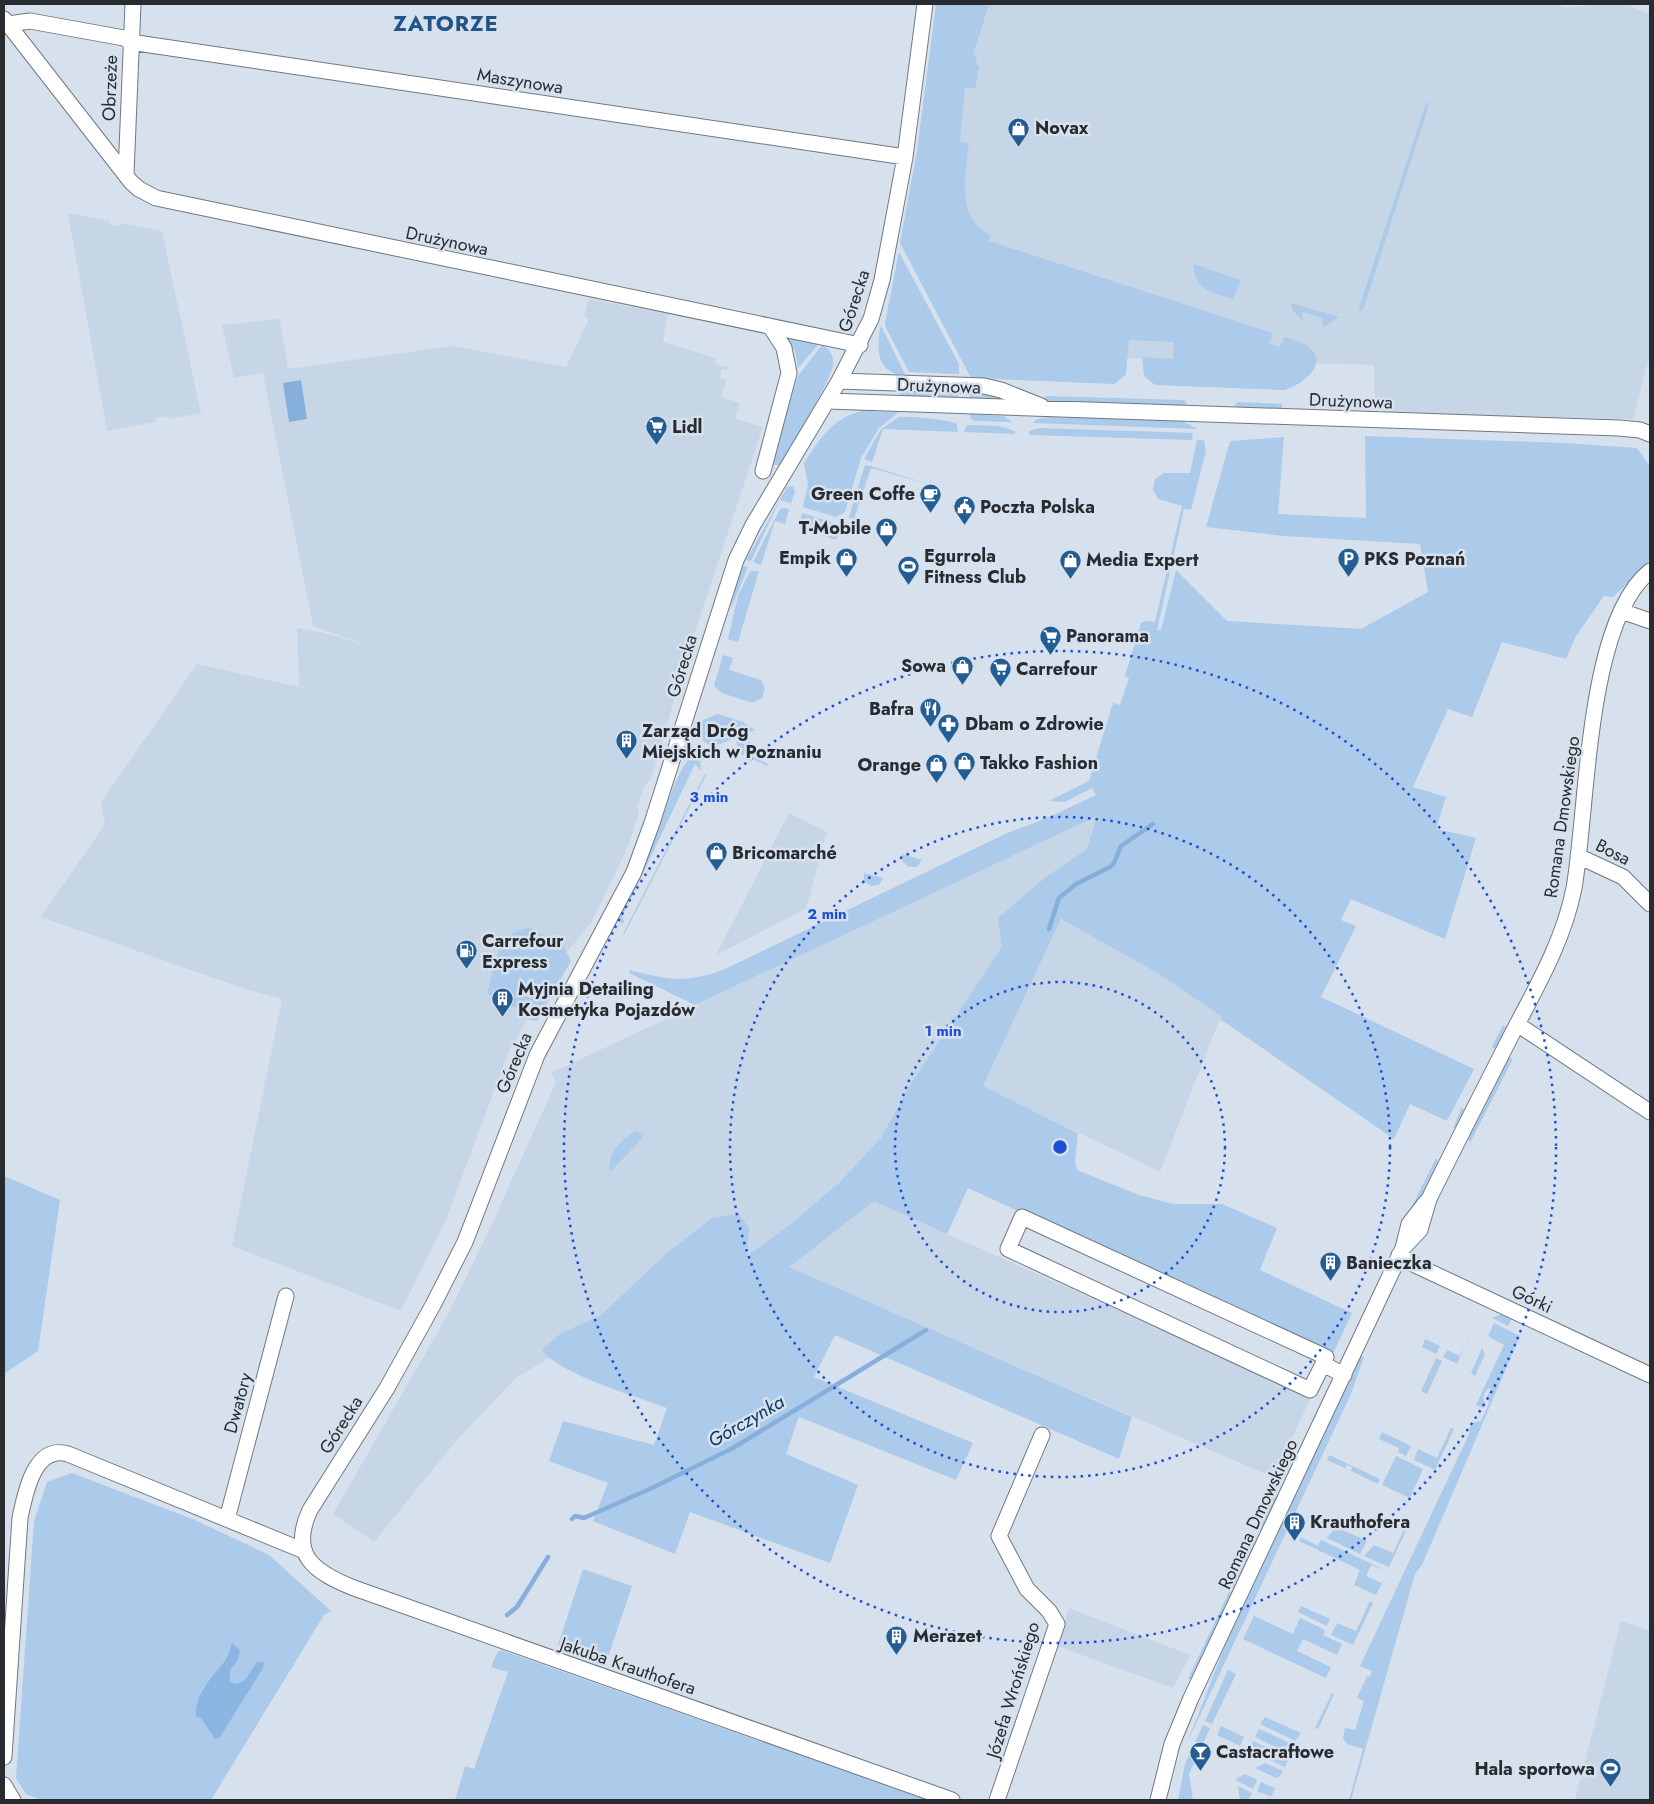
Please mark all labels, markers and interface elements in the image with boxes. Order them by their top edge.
district label: ZATORZE [393,7,499,39]
street label: Obrzeże [96,55,124,121]
street label: Maszynowa [475,61,565,101]
place label: Novax [1035,115,1089,141]
shop icon: Novax [1007,116,1031,147]
street label: Drużynowa [403,220,491,262]
street label: Górecka [832,266,876,336]
street label: Drużynowa [897,372,981,400]
street label: Drużynowa [1309,387,1393,415]
place label: Lidl [672,414,702,440]
supermarket icon: Lidl [644,415,668,446]
place label: Green Coffe [811,481,915,507]
cafe icon: Green Coffe [919,482,943,513]
place label: Poczta Polska [980,494,1095,520]
public building icon: Poczta Polska [952,495,976,526]
place label: T-Mobile [799,515,871,541]
shop icon: T-Mobile [875,516,899,547]
place label: Egurrola Fitness Club [924,543,1026,590]
place label: Empik [779,545,832,571]
shop icon: Empik [835,546,859,577]
place label: PKS Poznań [1364,546,1465,572]
place label: Media Expert [1086,547,1199,573]
parking icon: PKS Poznań [1336,547,1360,578]
shop icon: Media Expert [1058,548,1082,579]
sports icon: Egurrola Fitness Club [896,554,920,585]
place label: Panorama [1066,623,1149,649]
supermarket icon: Panorama [1038,624,1062,655]
street label: Górecka [660,632,704,700]
place label: Sowa [901,653,946,679]
shop icon: Sowa [950,654,974,685]
place label: Carrefour [1016,656,1098,682]
supermarket icon: Carrefour [988,657,1012,688]
place label: Bafra [869,696,914,722]
restaurant icon: Bafra [918,697,942,728]
place label: Dbam o Zdrowie [965,711,1104,737]
pharmacy icon: Dbam o Zdrowie [937,712,961,743]
place label: Zarząd Dróg Miejskich w Poznaniu [642,718,822,765]
building icon: Zarząd Dróg Miejskich w Poznaniu [614,729,638,760]
street label: Romana Dmowskiego [1538,734,1586,900]
place label: Takko Fashion [980,750,1098,776]
shop icon: Takko Fashion [952,751,976,782]
place label: Orange [857,752,921,778]
shop icon: Orange [925,753,949,784]
text: 3 min [690,786,728,808]
street label: Bosa [1591,832,1635,872]
place label: Bricomarché [732,840,837,866]
shop icon: Bricomarché [704,841,728,872]
text: 2 min [807,903,847,925]
place label: Carrefour Express [482,928,564,975]
fuel station icon: Carrefour Express [454,939,478,970]
place label: Myjnia Detailing Kosmetyka Pojazdów [518,976,695,1023]
building icon: Myjnia Detailing Kosmetyka Pojazdów [490,987,514,1018]
text: 1 min [924,1020,962,1042]
street label: Górecka [490,1028,538,1098]
centre of rings [1051,1138,1069,1156]
place label: Banieczka [1346,1250,1432,1276]
building icon: Banieczka [1318,1251,1342,1282]
street label: Górki [1507,1278,1557,1320]
street label: Dwatory [217,1370,259,1436]
water label: Górczynka [703,1388,790,1454]
street label: Górecka [313,1391,369,1459]
street label: Romana Dmowskiego [1212,1434,1304,1594]
place label: Krauthofera [1310,1509,1410,1535]
building icon: Krauthofera [1282,1510,1306,1541]
street label: Józefa Wrońskiego [979,1618,1046,1763]
place label: Merazet [913,1623,982,1649]
building icon: Merazet [885,1624,909,1655]
street label: Jakuba Krauthofera [555,1630,699,1701]
place label: Castacraftowe [1216,1739,1334,1765]
bar icon: Castacraftowe [1188,1740,1212,1771]
place label: Hala sportowa [1474,1756,1595,1782]
sports icon: Hala sportowa [1599,1757,1623,1788]

